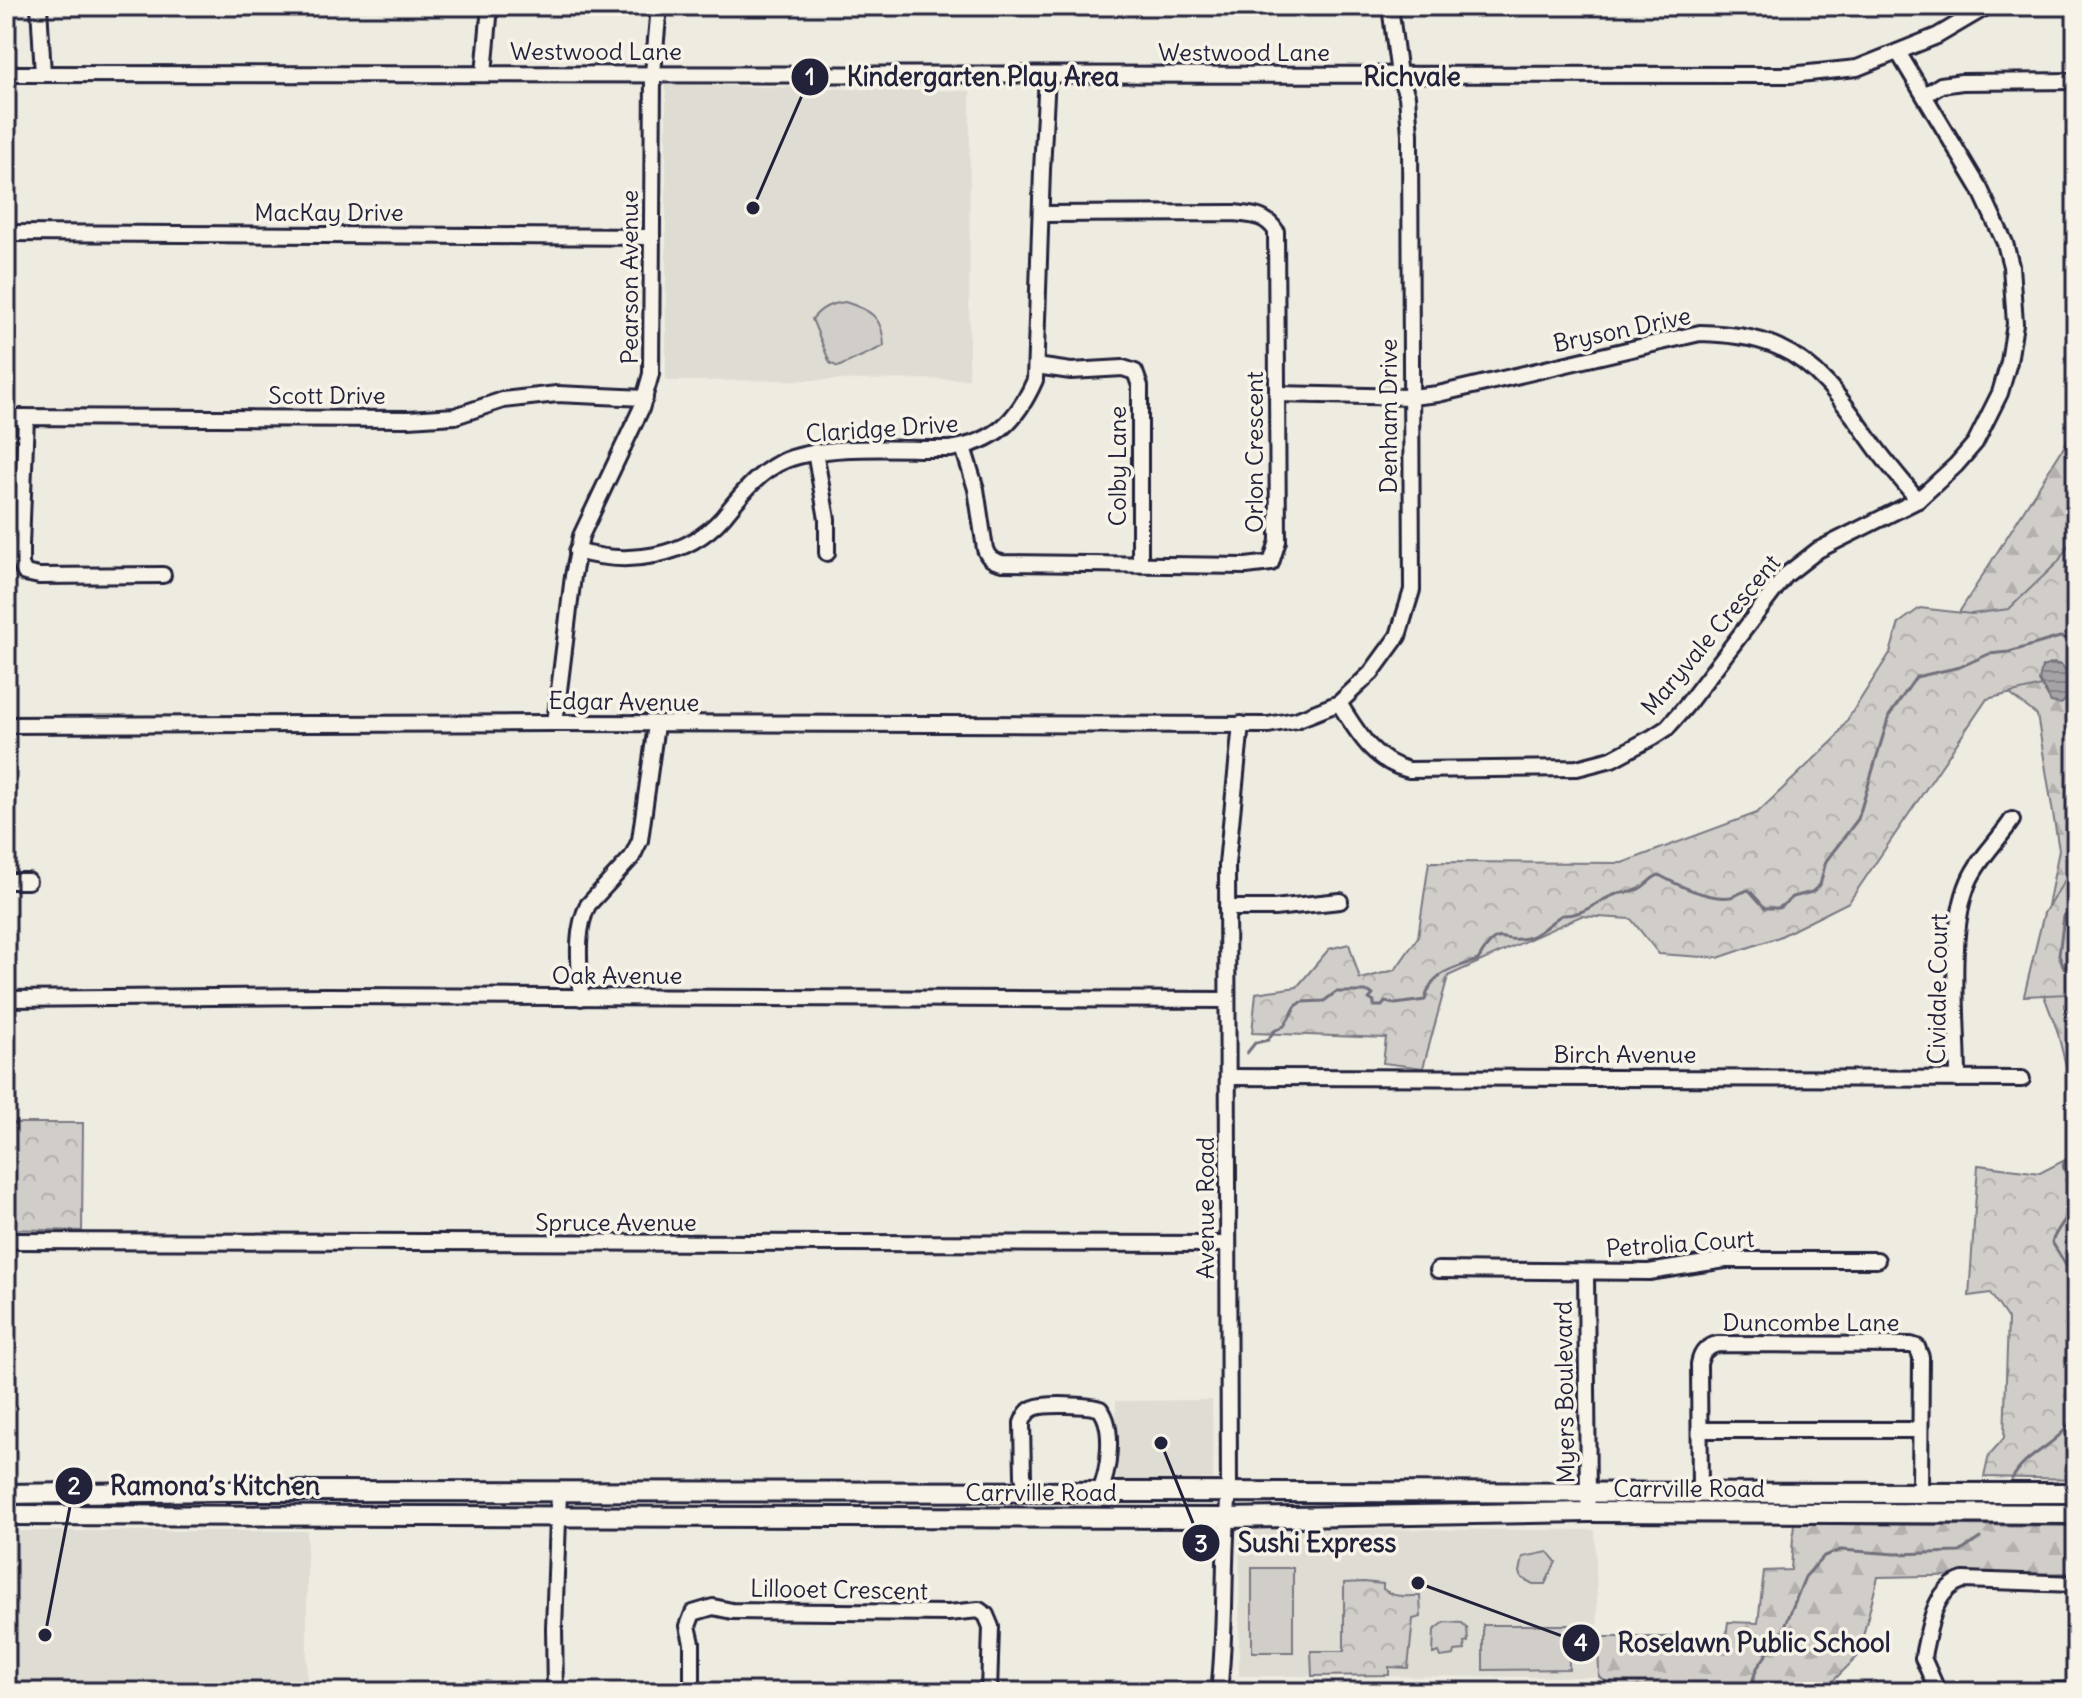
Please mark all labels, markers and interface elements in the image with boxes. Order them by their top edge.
street label: Westwood Lane [510,36,682,66]
street label: Westwood Lane [1158,37,1330,67]
callout: Kindergarten Play Area [790,52,1135,102]
text: Kindergarten Play Area [847,60,1119,93]
district label: Richvale [1363,60,1461,93]
text: 1 [805,61,815,91]
street label: Pearson Avenue [614,190,644,364]
street label: MacKay Drive [254,197,404,227]
street label: Bryson Drive [1550,300,1693,358]
street label: Denham Drive [1373,339,1403,493]
street label: Orlon Crescent [1239,371,1269,533]
street label: Scott Drive [268,380,386,410]
street label: Colby Lane [1102,406,1132,526]
street label: Claridge Drive [805,408,959,448]
street label: Maryvale Crescent [1634,548,1786,721]
street label: Edgar Avenue [548,685,700,717]
street label: Cividale Court [1921,913,1953,1065]
street label: Oak Avenue [552,960,682,990]
street label: Birch Avenue [1554,1039,1696,1069]
street label: Avenue Road [1190,1137,1220,1279]
street label: Spruce Avenue [535,1207,697,1237]
street label: Petrolia Court [1605,1223,1755,1263]
street label: Myers Boulevard [1547,1300,1581,1484]
street label: Duncombe Lane [1723,1307,1899,1337]
callout: Ramona’s Kitchen [54,1461,336,1511]
text: Ramona’s Kitchen [110,1469,320,1502]
text: 2 [67,1470,81,1500]
street label: Carrville Road [1613,1473,1765,1503]
street label: Carrville Road [965,1477,1117,1507]
callout: Sushi Express [1181,1518,1412,1568]
text: Sushi Express [1238,1526,1397,1559]
text: 3 [1194,1528,1208,1558]
street label: Lillooet Crescent [750,1572,928,1606]
callout: Roselawn Public School [1561,1618,1907,1668]
text: Roselawn Public School [1617,1626,1891,1659]
text: 4 [1574,1627,1588,1657]

